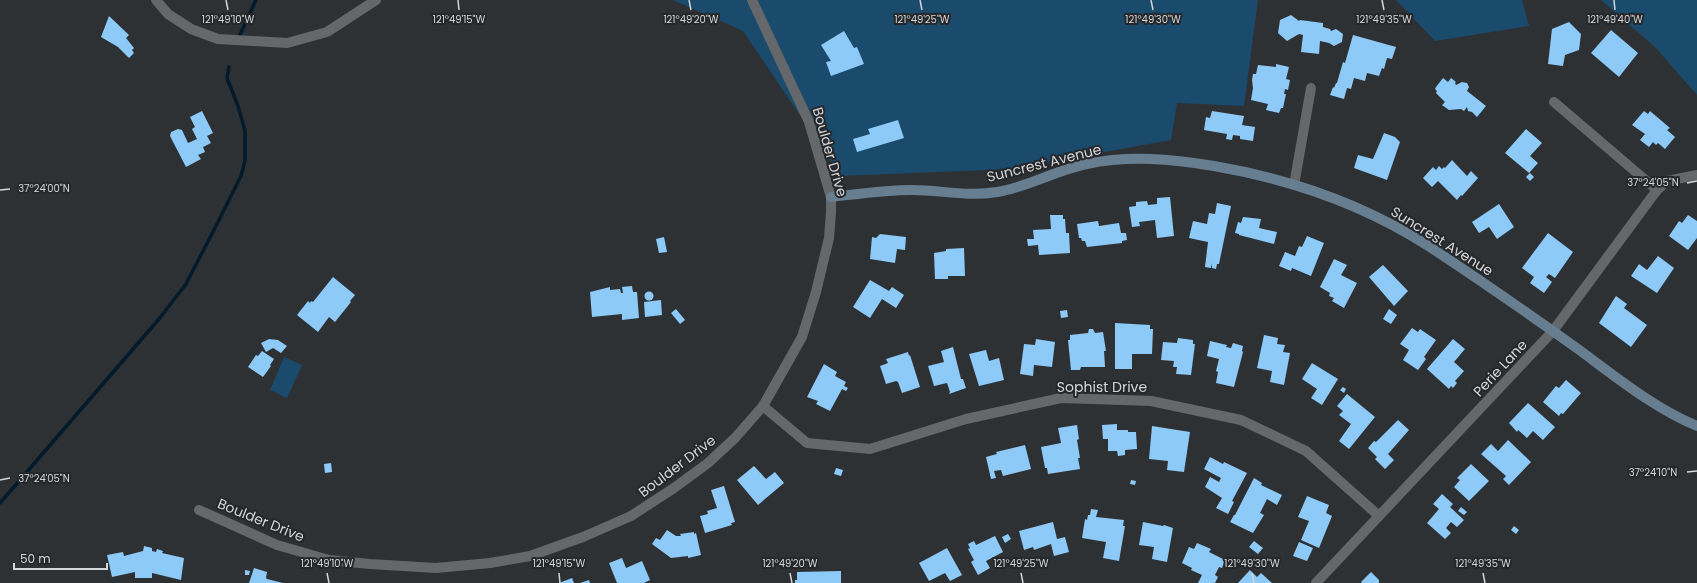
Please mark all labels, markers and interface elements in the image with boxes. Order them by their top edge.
text: 121°49'10"W [202,12,255,27]
text: 121°49'15"W [433,12,486,27]
text: 121°49'20"W [663,12,719,27]
text: 121°49'25"W [894,12,950,27]
text: 121°49'30"W [1125,12,1181,27]
text: 121°49'35"W [1356,12,1412,27]
text: 121°49'40"W [1587,12,1643,27]
street label: Boulder Drive [808,105,852,199]
street label: Suncrest Avenue [985,139,1104,187]
text: 37°24'05"N [1627,175,1679,190]
text: 37°24'00"N [18,181,70,196]
street label: Suncrest Avenue [1387,201,1497,281]
street label: Perie Lane [1468,335,1532,401]
street label: Sophist Drive [1057,377,1147,397]
street label: Boulder Drive [634,430,720,502]
text: 37°24'10"N [1629,465,1677,480]
text: 37°24'05"N [18,471,70,486]
street label: Boulder Drive [215,493,308,547]
scale bar [14,545,107,571]
text: 50 m [20,550,51,567]
text: 121°49'10"W [301,556,354,571]
text: 121°49'15"W [533,556,586,571]
text: 121°49'20"W [762,556,818,571]
text: 121°49'25"W [993,556,1049,571]
text: 121°49'30"W [1224,556,1280,571]
text: 121°49'35"W [1455,556,1511,571]

